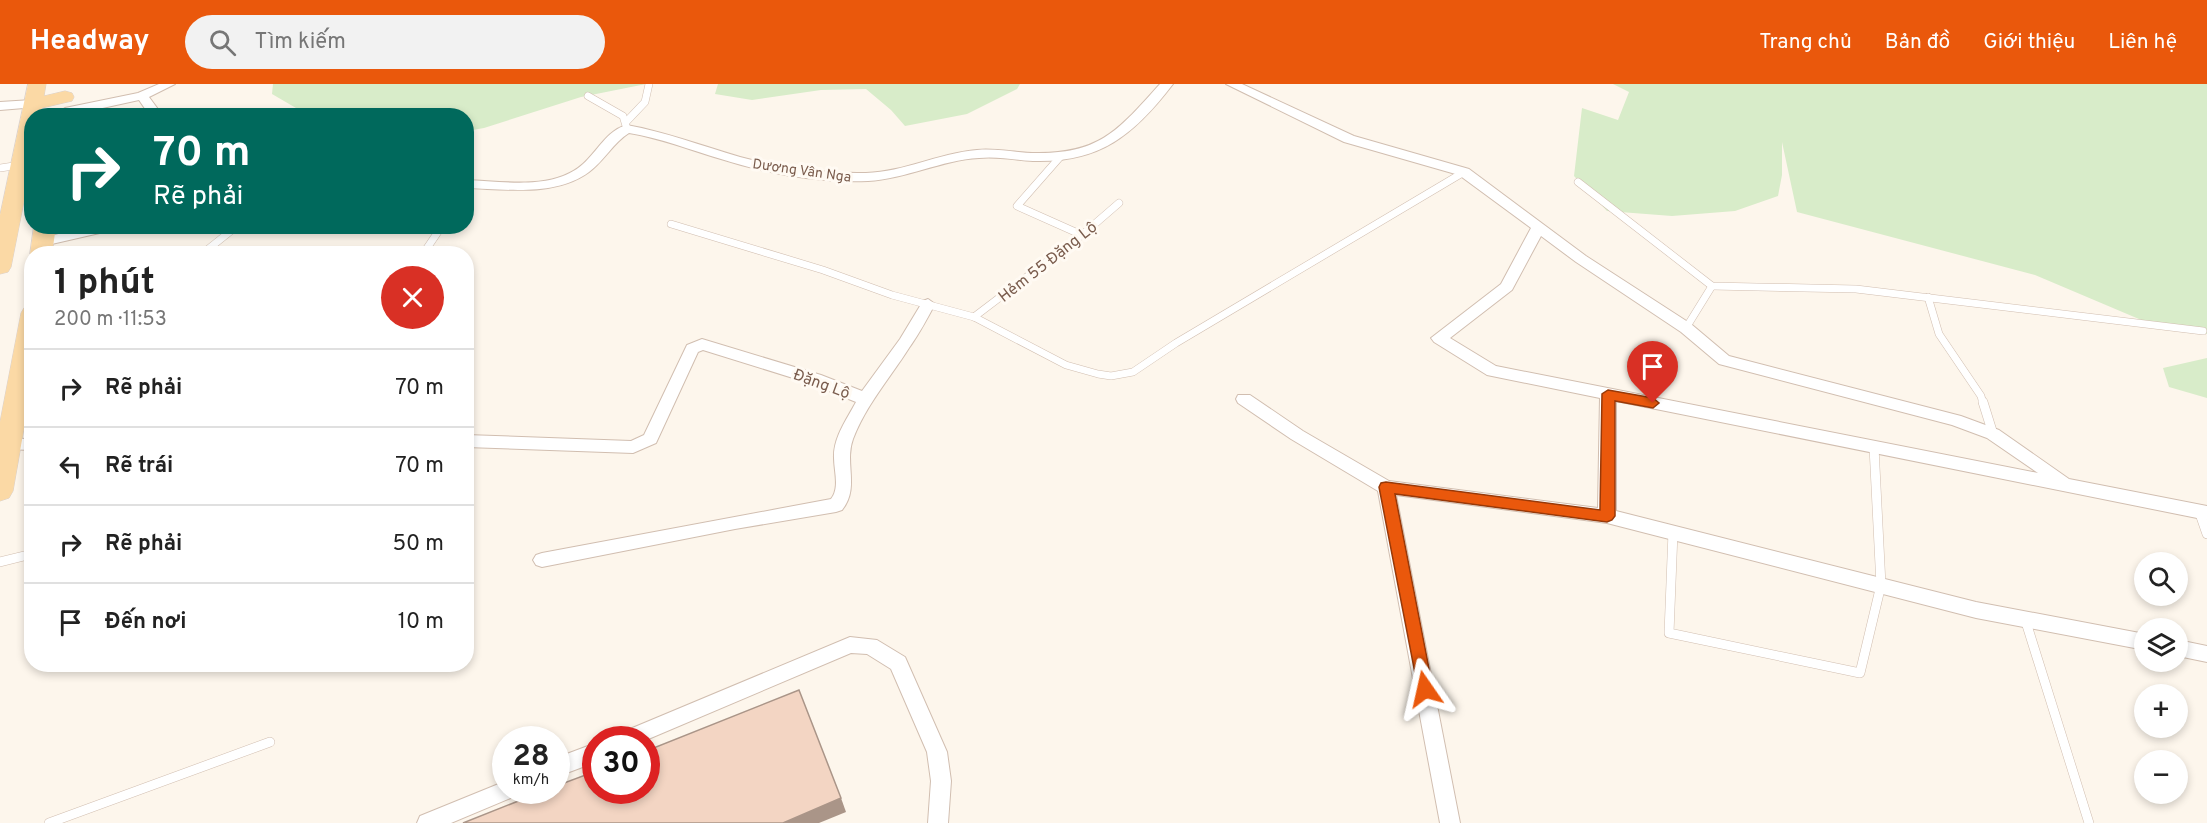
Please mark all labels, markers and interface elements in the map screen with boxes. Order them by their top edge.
search box [185,15,605,69]
text: Headway [30,24,149,60]
icon: search [206,26,239,59]
text: Tìm kiếm [254,29,346,56]
text: Trang chủ [1759,29,1852,56]
text: Bản đồ [1885,29,1950,56]
text: Giới thiệu [1983,29,2075,56]
text: Liên hệ [2108,29,2177,56]
text: 70 m [153,128,251,181]
icon: right [54,132,132,210]
street label: Dương Vân Nga [751,156,852,187]
text: Rẽ phải [153,180,243,214]
street label: Hẻm 55 Đặng Lộ [995,218,1102,307]
text: 1 phút [54,261,155,307]
button: close [381,266,444,329]
text: 200 m · 11:53 [54,307,167,333]
pin [1627,341,1678,403]
icon: arrive [1636,350,1669,383]
street label: Đặng Lộ [790,365,853,404]
icon: right [54,372,87,405]
text: Rẽ phải [105,375,182,402]
text: 70 m [395,375,444,402]
icon: left [54,450,87,483]
text: Rẽ trái [105,453,173,480]
text: 70 m [395,453,444,480]
icon: right [54,528,87,561]
text: Rẽ phải [105,531,182,558]
text: 50 m [392,531,444,558]
map controls [2134,552,2188,804]
button: search [2134,552,2188,606]
icon: arrive [54,606,87,639]
text: Đến nơi [105,609,186,636]
text: 10 m [398,609,444,636]
button: layers [2134,618,2188,672]
position arrow [1393,657,1457,721]
button: + [2134,684,2188,738]
speed limit sign: 30 [582,726,660,804]
text: 28 [512,739,550,776]
button: − [2134,750,2188,804]
text: km/h [513,771,549,790]

